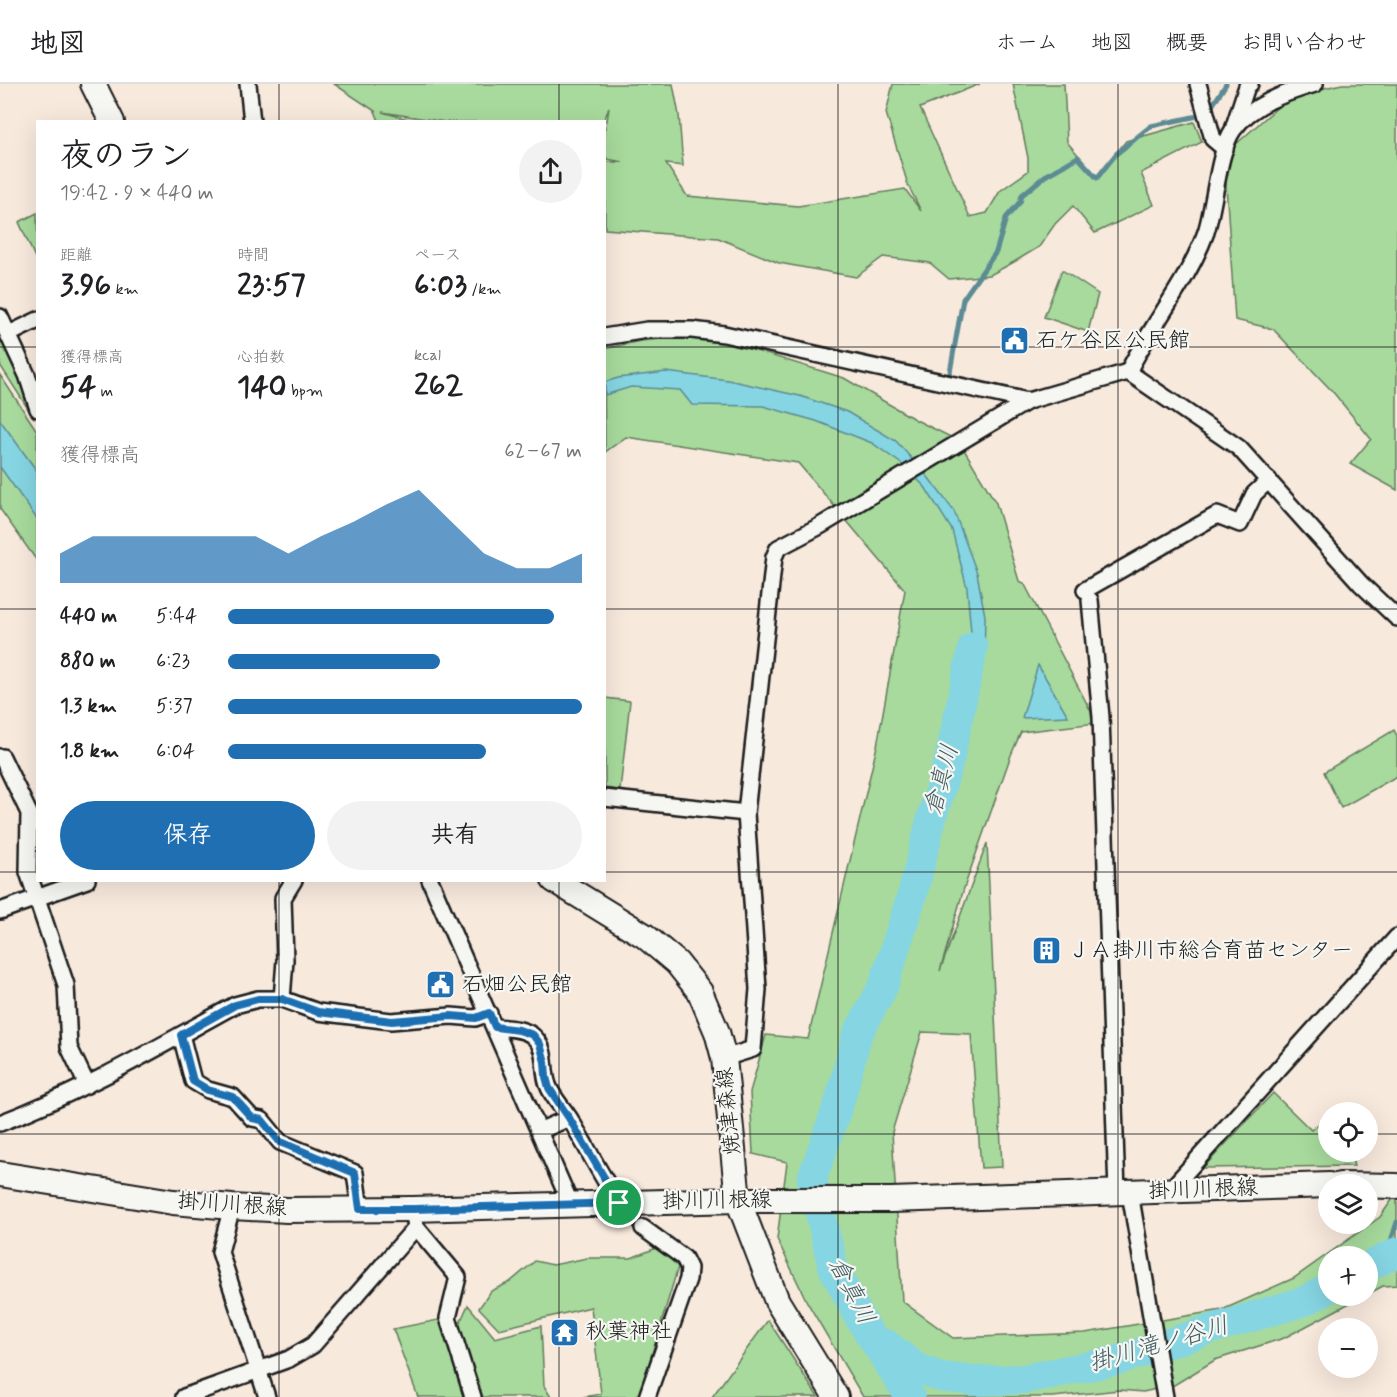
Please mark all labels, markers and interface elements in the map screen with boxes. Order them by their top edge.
text: 地図 [30,26,86,63]
text: ホーム [996,29,1058,57]
text: 地図 [1091,29,1133,57]
text: 概要 [1166,29,1208,57]
text: お問い合わせ [1241,29,1367,57]
text: 夜のラン [60,135,192,179]
button: share [519,140,582,203]
text: 19:42 · 9 × 440 m [60,180,214,207]
text: 距離 [60,245,92,266]
text: 時間 [237,245,269,266]
text: ペース [414,245,461,266]
text: 3.96 [60,266,111,305]
text: 23:57 [237,266,306,305]
text: 6:03 [414,266,467,305]
text: km [111,279,139,300]
text: /km [467,279,501,300]
public building icon: 石ケ谷区公民館 [999,325,1031,357]
place label: 石ケ谷区公民館 [1036,327,1190,355]
text: kcal [414,345,441,366]
text: 獲得標高 [60,347,124,368]
text: 心拍数 [237,347,285,368]
text: 262 [414,366,463,405]
text: 54 [60,368,96,407]
text: 140 [237,368,287,407]
text: m [96,381,113,402]
text: bpm [287,381,323,402]
text: 62–67 m [504,438,582,465]
text: 獲得標高 [60,442,140,469]
text: 440 m [60,603,117,630]
text: 5:44 [156,603,197,630]
text: 880 m [60,648,116,675]
text: 6:23 [156,648,190,675]
text: 1.3 km [60,693,117,720]
text: 5:37 [156,693,192,720]
text: 1.8 km [60,738,119,765]
text: 6:04 [156,738,195,765]
water label: 倉真川 [918,741,966,819]
button: 保存 [60,801,315,870]
button: 共有 [327,801,582,870]
building icon: ＪＡ掛川市総合育苗センター [1031,935,1063,967]
place label: ＪＡ掛川市総合育苗センター [1068,937,1353,965]
public building icon: 石畑公民館 [425,969,457,1001]
place label: 石畑公民館 [462,971,572,999]
street label: 焼津森線 [710,1066,748,1156]
map controls [1318,1102,1378,1378]
button: locate [1318,1102,1378,1162]
street label: 掛川川根線 [1148,1174,1258,1206]
button: layers [1318,1174,1378,1234]
pin [593,1177,644,1228]
icon: arrive [602,1186,635,1219]
street label: 掛川川根線 [662,1186,772,1216]
street label: 掛川川根線 [176,1187,288,1223]
button: + [1318,1246,1378,1306]
water label: 倉真川 [821,1252,881,1330]
water label: 掛川滝ノ谷川 [1086,1310,1232,1380]
temple icon: 秋葉神社 [548,1316,580,1348]
place label: 秋葉神社 [585,1318,673,1346]
button: − [1318,1318,1378,1378]

